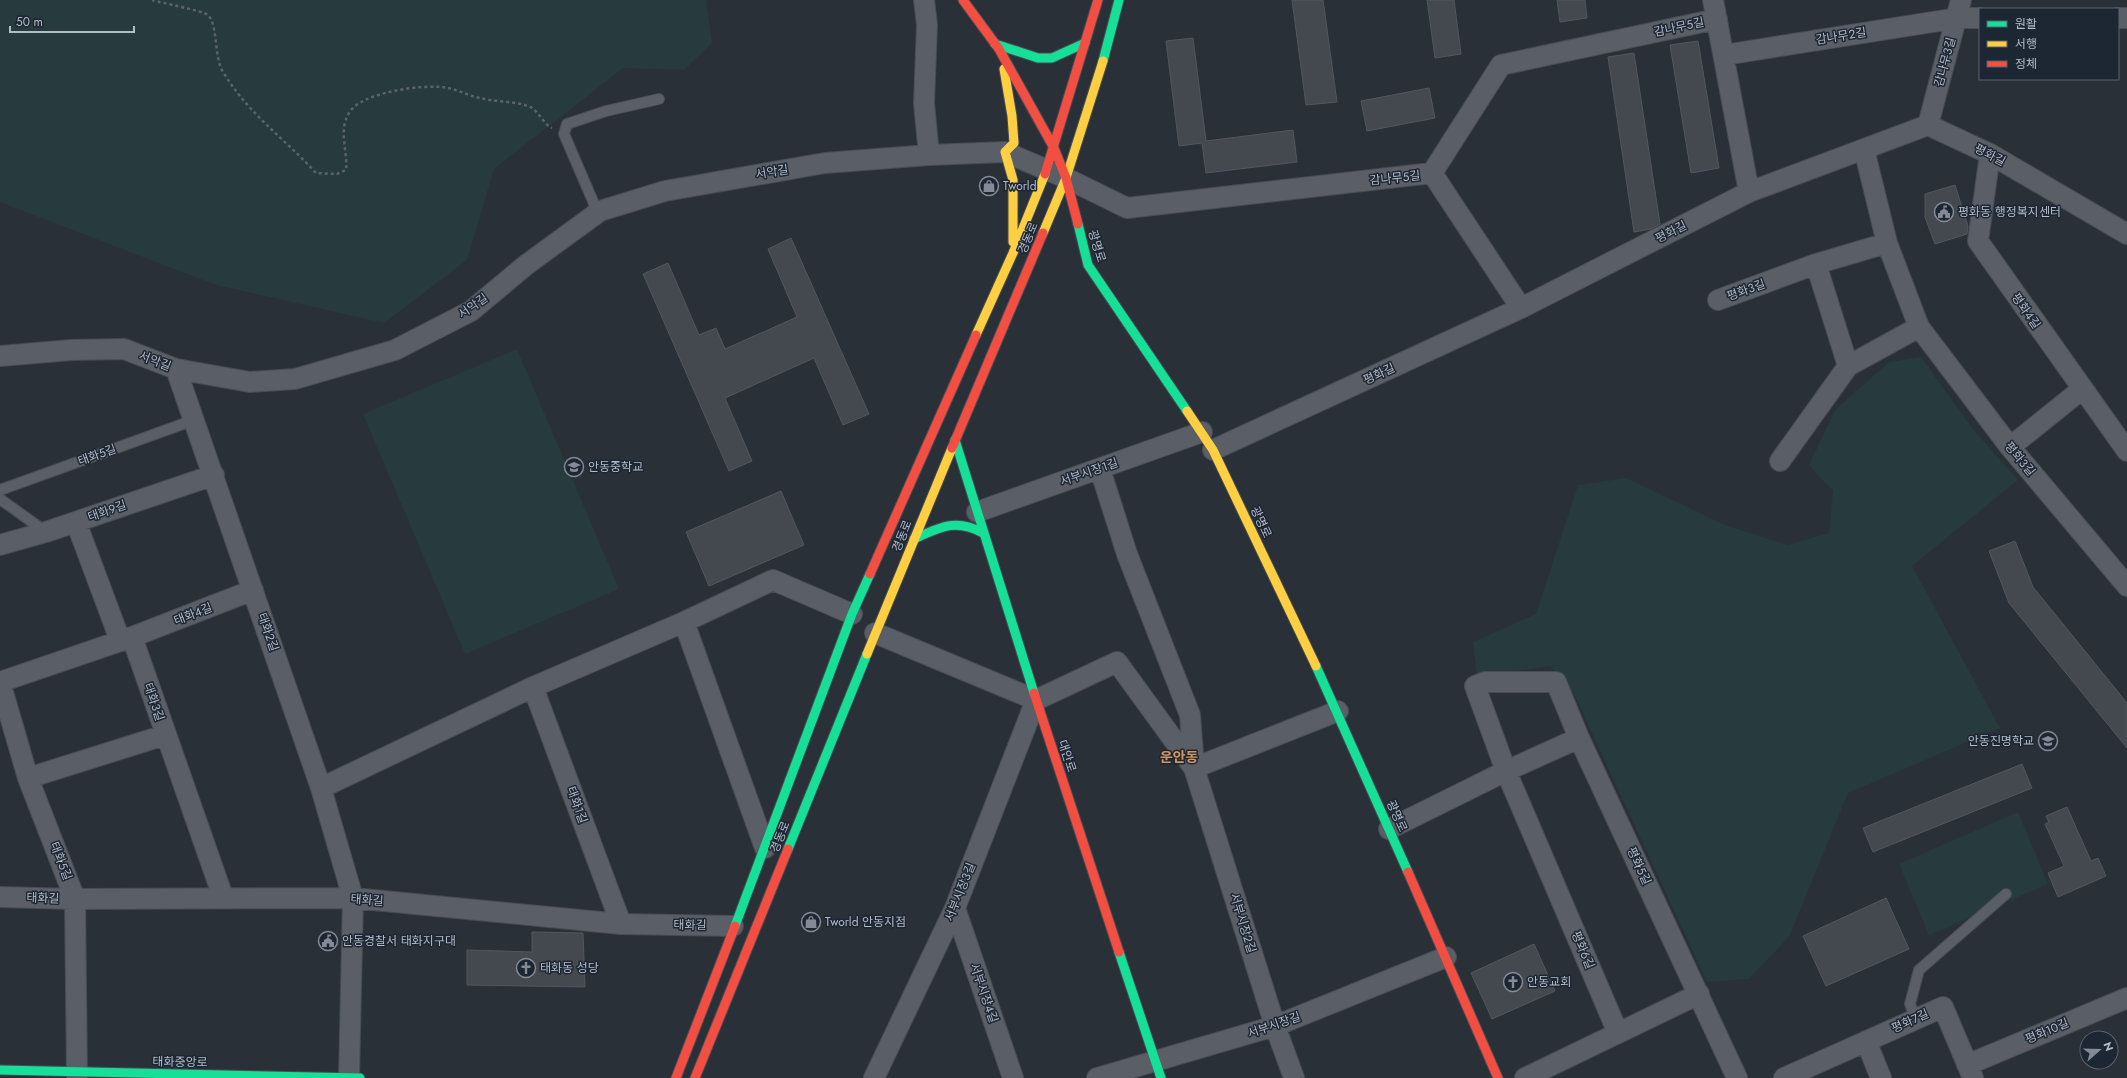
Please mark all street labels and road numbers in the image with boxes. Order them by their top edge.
street label: 감나무5길 [1652,13,1706,41]
street label: 감나무2길 [1814,23,1868,49]
street label: 감나무3길 [1930,35,1960,89]
street label: 평화길 [1971,139,2009,171]
street label: 서악길 [754,161,790,183]
street label: 감나무5길 [1369,166,1421,190]
street label: 평화길 [1652,216,1690,248]
street label: 경동로 [1013,219,1043,257]
street label: 광명로 [1084,228,1110,264]
street label: 평화3길 [1724,275,1768,305]
street label: 서악길 [454,289,492,323]
street label: 평화4길 [2007,289,2045,333]
street label: 서악길 [136,347,174,375]
street label: 평화길 [1360,359,1398,389]
street label: 평화3길 [2000,438,2040,480]
street label: 태화5길 [75,440,119,470]
street label: 서부시장1길 [1057,454,1121,490]
street label: 태화9길 [85,496,129,526]
street label: 광명로 [1246,503,1276,541]
street label: 경동로 [887,517,917,555]
street label: 태화4길 [171,598,215,630]
street label: 태화2길 [253,610,283,654]
street label: 태화3길 [139,680,169,724]
street label: 대안로 [1053,737,1081,775]
street label: 태화1길 [562,784,592,826]
street label: 광명로 [1382,797,1412,835]
street label: 경동로 [765,818,795,856]
street label: 태화5길 [45,839,77,883]
street label: 평화5길 [1622,844,1656,888]
street label: 서부시장3길 [940,860,980,924]
street label: 태화길 [26,888,60,908]
street label: 태화길 [350,890,384,910]
street label: 서부시장2길 [1225,891,1261,955]
street label: 태화길 [673,916,707,934]
street label: 평화6길 [1567,928,1599,972]
street label: 서부시장4길 [965,961,1003,1025]
street label: 평화7길 [1888,1005,1932,1037]
street label: 서부시장길 [1245,1008,1303,1042]
street label: 평화10길 [2022,1014,2072,1048]
street label: 태화중앙로 [152,1053,208,1071]

